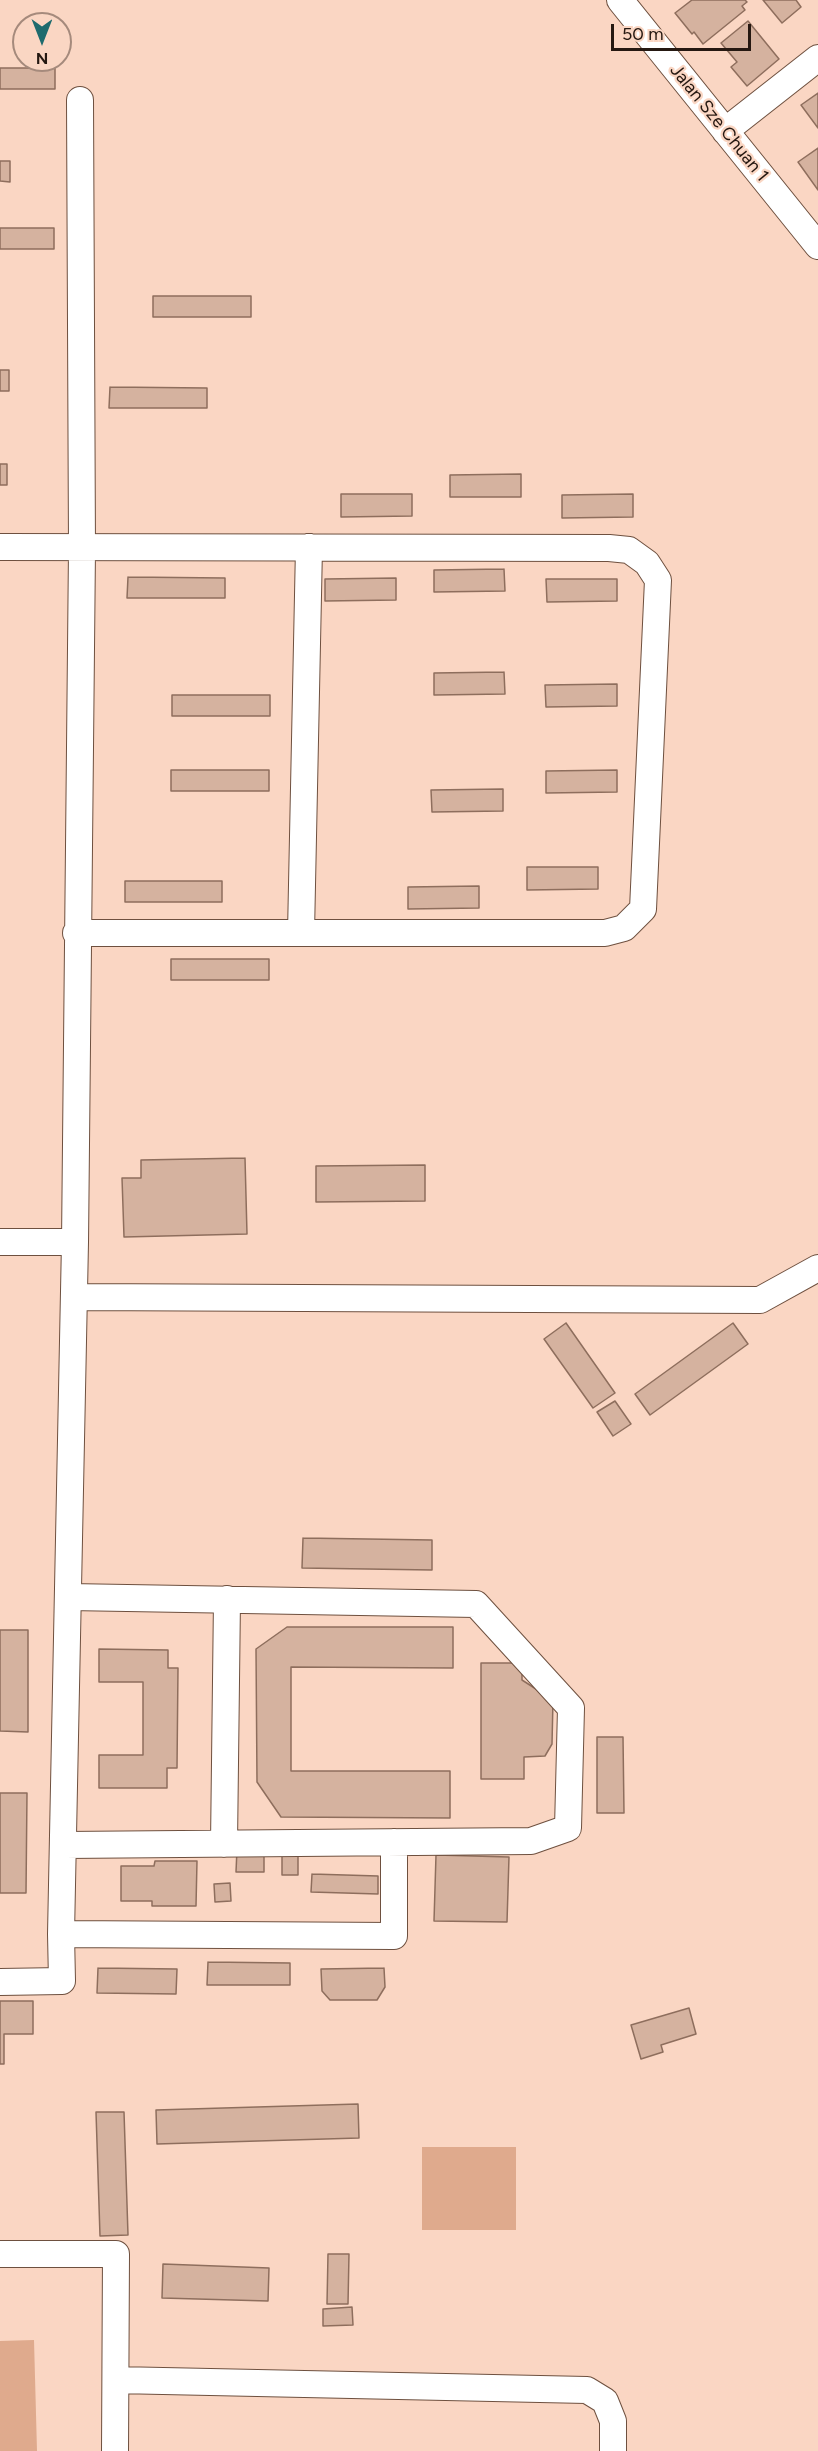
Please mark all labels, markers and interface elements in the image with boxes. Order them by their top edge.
north arrow [12,12,72,72]
scale bar [614,12,754,50]
text: 50 m [622,23,664,45]
text: N [36,49,48,68]
street label: Jalan Sze Chuan 1 [665,60,773,186]

